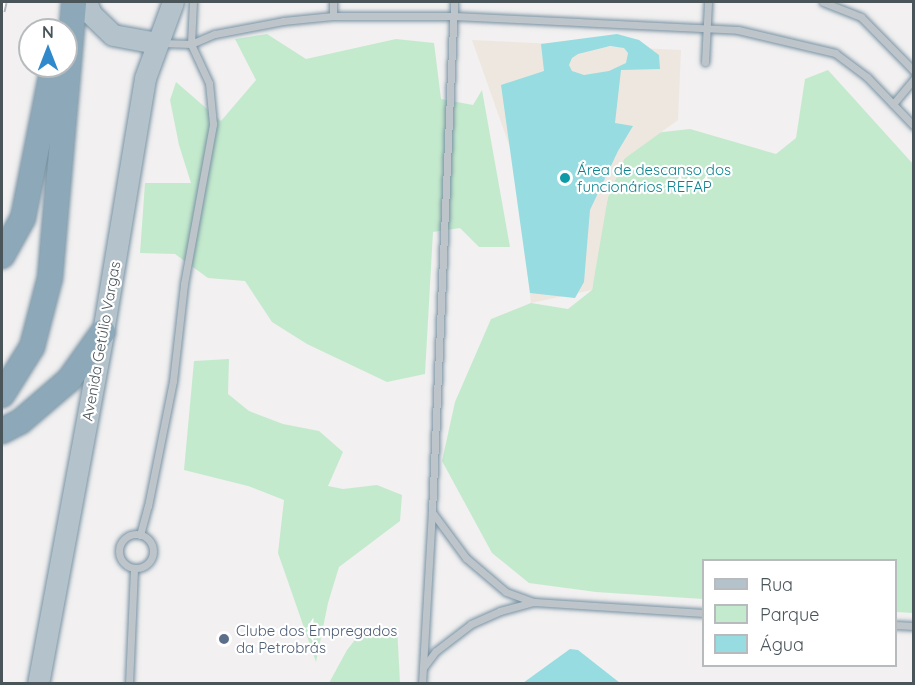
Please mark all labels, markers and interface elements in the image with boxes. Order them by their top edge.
north arrow [18,18,78,78]
text: N [42,22,54,42]
place label: Área de descanso dos funcionários REFAP [577,160,731,195]
marker: Área de descanso dos funcionários REFAP [558,171,572,185]
street label: Avenida Getúlio Vargas [78,260,124,422]
legend [702,559,897,667]
text: Rua [760,573,793,596]
text: Parque [760,603,819,626]
place label: Clube dos Empregados da Petrobrás [236,621,397,656]
marker: Clube dos Empregados da Petrobrás [217,632,231,646]
text: Água [760,633,804,656]

